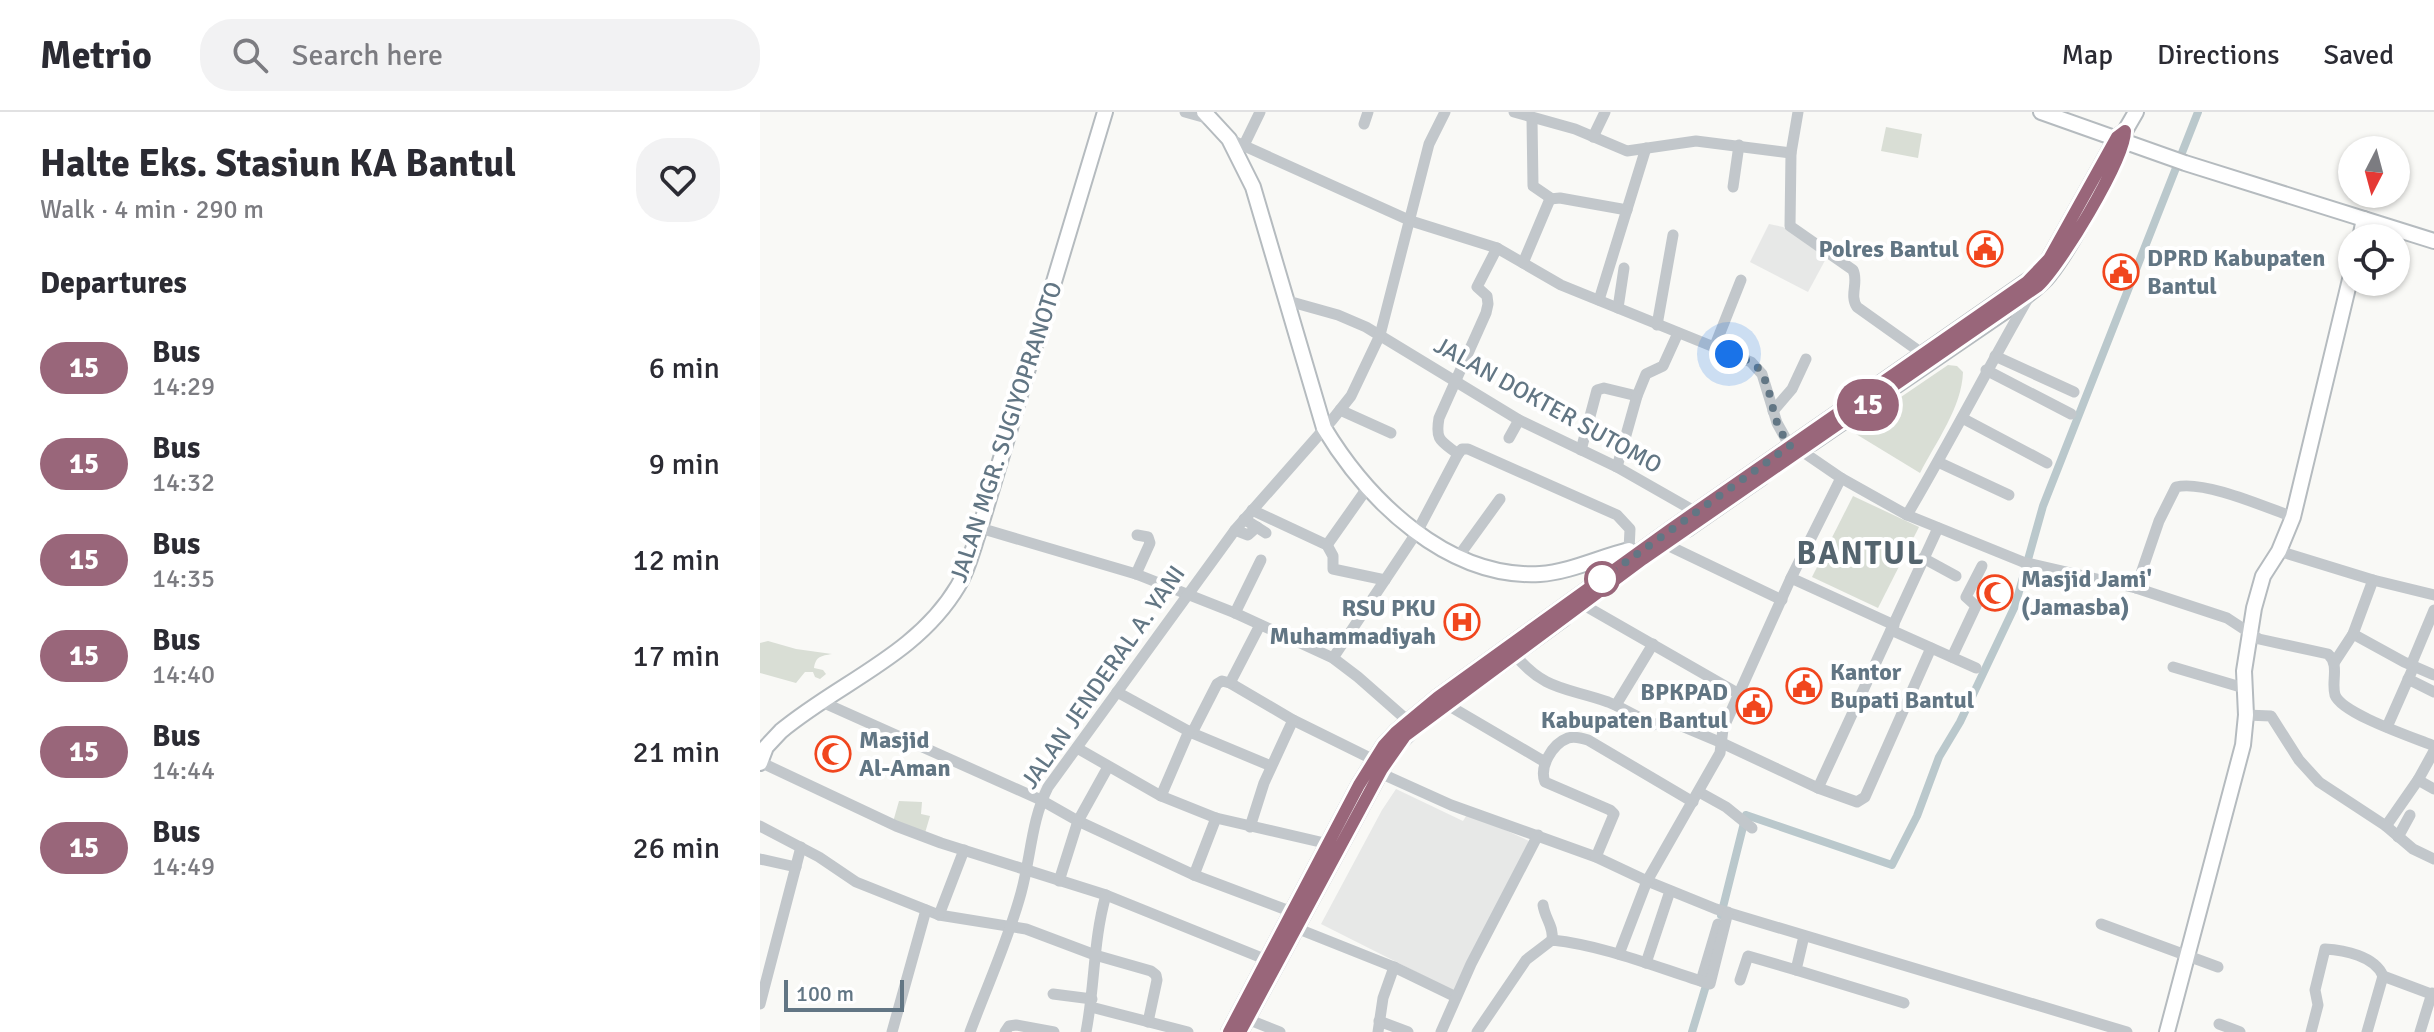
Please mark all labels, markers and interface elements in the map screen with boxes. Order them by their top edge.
search box [200,19,760,91]
text: Metrio [40,32,152,79]
icon: search [228,33,272,77]
text: Search here [292,37,443,74]
text: Map [2061,38,2113,72]
text: Directions [2157,38,2279,72]
text: Saved [2323,38,2394,72]
north arrow [2338,136,2410,208]
map controls [2338,136,2410,296]
button: heart [636,138,720,222]
text: Halte Eks. Stasiun KA Bantul [40,140,516,187]
text: Walk · 4 min · 290 m [40,194,264,226]
button: locate [2338,224,2410,296]
public building icon: Polres Bantul [1966,230,2004,268]
place label: Polres Bantul [1818,234,1959,264]
place label: DPRD Kabupaten Bantul [2147,243,2325,301]
public building icon: DPRD Kabupaten Bantul [2102,253,2140,291]
text: Departures [40,265,187,302]
street label: JALAN MGR. SUGIYOPRANOTO [943,278,1069,586]
street label: JALAN DOKTER SUTOMO [1429,330,1667,480]
text: Bus [152,334,200,371]
your location [1709,334,1749,374]
text: 6 min [649,350,720,387]
text: 15 [69,351,99,385]
text: 14:29 [152,371,215,403]
line badge: 15 [1832,379,1904,431]
text: 15 [1853,388,1883,422]
text: Bus [152,430,200,467]
text: 9 min [649,446,720,483]
text: 15 [69,447,99,481]
text: 14:32 [152,467,215,499]
text: Bus [152,526,200,563]
district label: BANTUL [1797,534,1925,573]
text: 12 min [633,542,720,579]
text: 15 [69,543,99,577]
street label: JALAN JENDERAL A. YANI [1014,559,1192,795]
unlabelled marker [1585,562,1619,596]
text: 14:35 [152,563,215,595]
place label: Masjid Jami' (Jamasba) [2021,564,2152,622]
mosque icon: Masjid Jami' (Jamasba) [1976,574,2014,612]
place label: RSU PKU Muhammadiyah [1270,593,1436,651]
hospital icon: RSU PKU Muhammadiyah [1443,603,1481,641]
text: Bus [152,622,200,659]
text: 17 min [633,638,720,675]
text: 15 [69,639,99,673]
place label: Kantor Bupati Bantul [1830,657,1975,715]
text: 14:40 [152,659,215,691]
public building icon: Kantor Bupati Bantul [1785,667,1823,705]
place label: BPKPAD Kabupaten Bantul [1541,677,1728,735]
public building icon: BPKPAD Kabupaten Bantul [1735,687,1773,725]
text: Bus [152,718,200,755]
place label: Masjid Al-Aman [859,725,951,783]
text: 21 min [633,734,720,771]
text: 15 [69,735,99,769]
mosque icon: Masjid Al-Aman [814,735,852,773]
text: 14:44 [152,755,215,787]
text: Bus [152,814,200,851]
text: 26 min [633,830,720,867]
text: 15 [69,831,99,865]
text: 14:49 [152,851,215,883]
scale bar [784,976,904,1012]
text: 100 m [796,980,854,1007]

